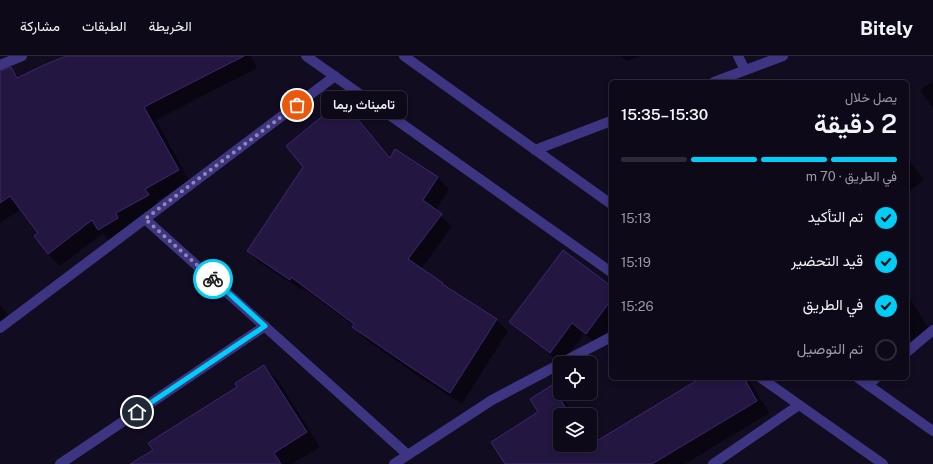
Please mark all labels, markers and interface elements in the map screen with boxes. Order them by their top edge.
text: Bitely [860,17,913,39]
text: مشاركة [20,18,60,34]
text: الطبقات [82,18,126,34]
text: الخريطة [148,18,192,34]
pin [280,88,314,122]
text: يصل خلال [845,90,897,105]
callout: تاميناث ريما [321,91,407,119]
icon: bag [286,94,308,116]
text: تاميناث ريما [333,97,395,112]
text: 15:30–15:35 [621,106,708,123]
text: 2 دقيقة [814,108,897,139]
text: في الطريق · 70 m [806,169,897,184]
icon: check [875,207,897,229]
text: تم التأكيد [808,208,863,225]
text: 15:13 [621,211,651,226]
icon: check [875,251,897,273]
text: قيد التحضير [791,252,863,269]
text: 15:19 [621,255,651,270]
courier [193,259,233,299]
icon: bike [202,268,224,290]
icon: check [875,295,897,317]
text: في الطريق [803,296,863,313]
text: 15:26 [621,299,654,314]
text: تم التوصيل [797,340,863,357]
map controls [553,356,597,452]
button: locate [553,356,597,400]
pin [120,395,154,429]
icon: home [126,401,148,423]
button: layers [553,408,597,452]

